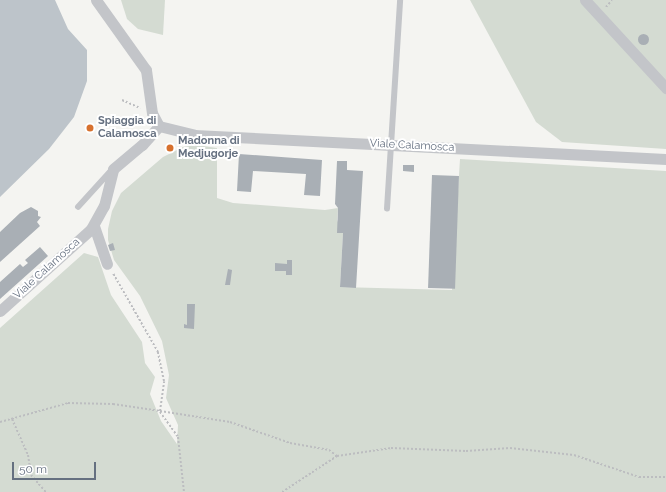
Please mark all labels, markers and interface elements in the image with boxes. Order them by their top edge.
place label: Spiaggia di Calamosca [98,115,157,141]
marker: Spiaggia di Calamosca [85,123,95,133]
place label: Madonna di Medjugorje [178,135,240,161]
street label: Viale Calamosca [369,137,455,155]
marker: Madonna di Medjugorje [165,143,175,153]
street label: Viale Calamosca [11,236,83,302]
scale bar [14,454,98,480]
text: 50 m [19,462,47,476]

